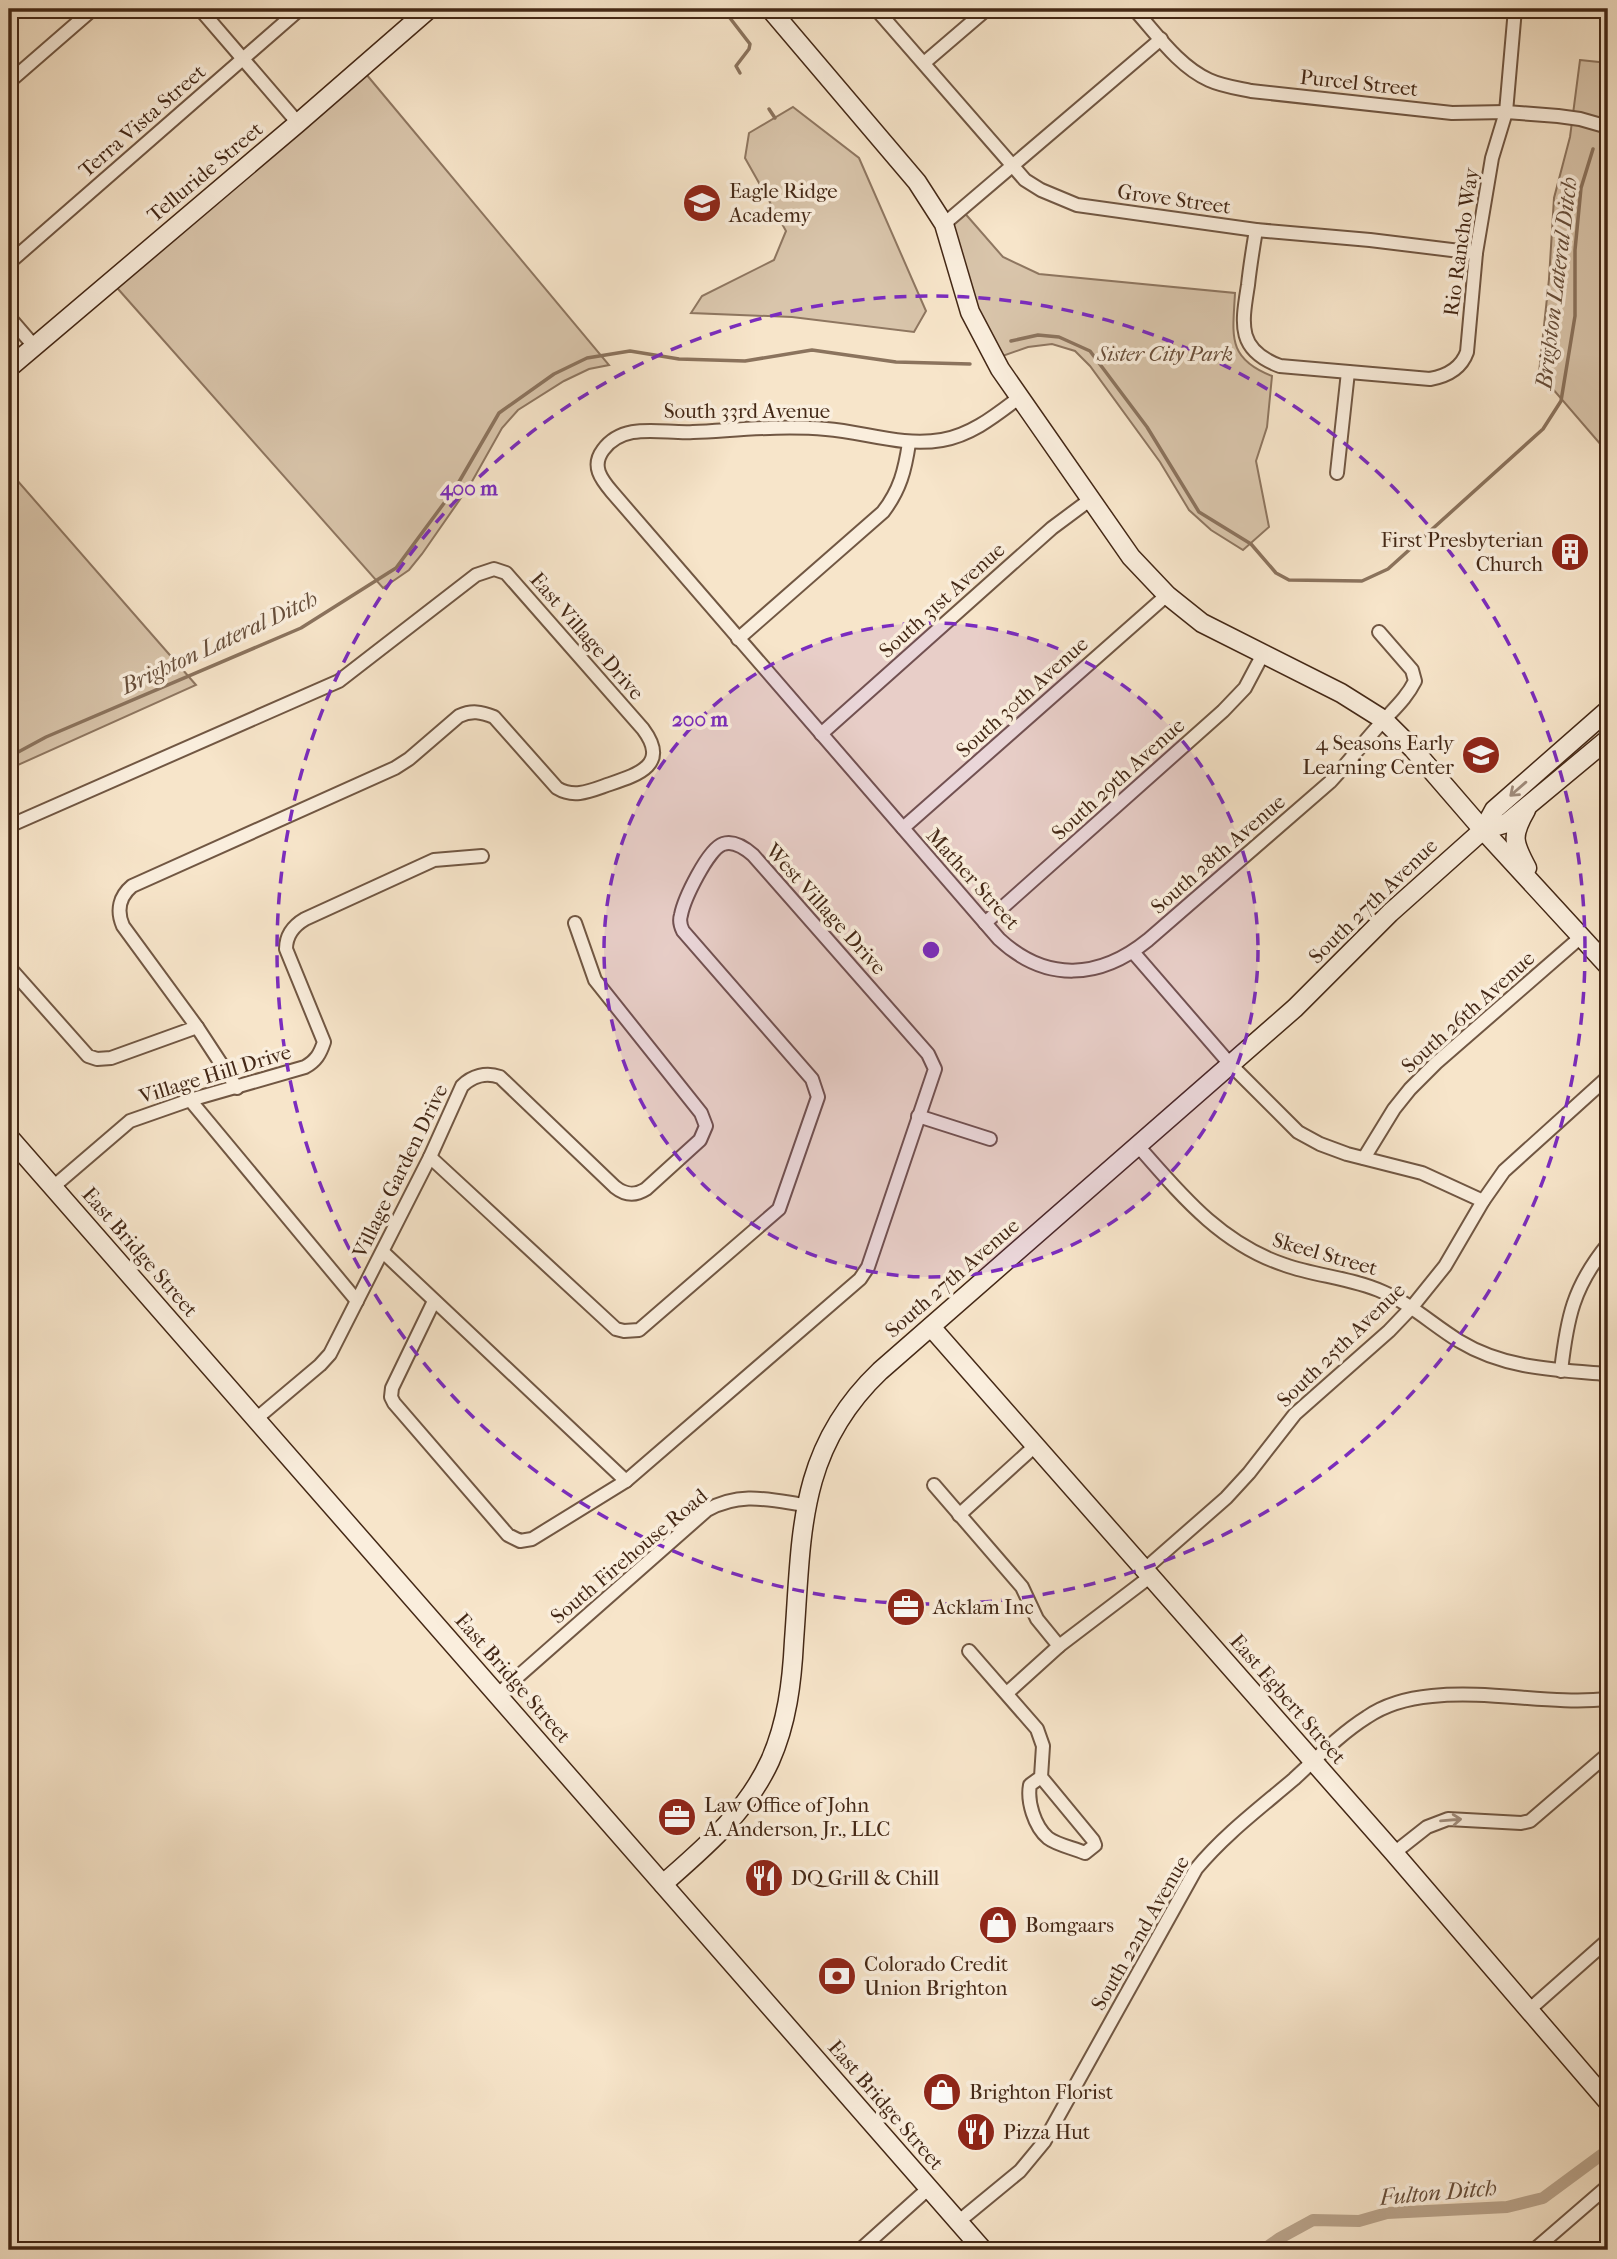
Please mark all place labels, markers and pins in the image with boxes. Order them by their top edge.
place label: Eagle Ridge Academy [728,179,838,227]
school or university icon: Eagle Ridge Academy [681,182,723,224]
place label: First Presbyterian Church [1381,528,1543,576]
building icon: First Presbyterian Church [1549,531,1591,573]
place label: 4 Seasons Early Learning Center [1303,731,1455,779]
school or university icon: 4 Seasons Early Learning Center [1460,734,1502,776]
centre of rings [919,938,943,962]
office icon: Acklam Inc [885,1586,927,1628]
place label: Acklam Inc [932,1595,1034,1619]
place label: Law Office of John A. Anderson, Jr., LLC [703,1793,890,1841]
office icon: Law Office of John A. Anderson, Jr., LLC [656,1796,698,1838]
restaurant icon: DQ Grill & Chill [743,1857,785,1899]
place label: DQ Grill & Chill [791,1866,940,1890]
shop icon: Bomgaars [977,1904,1019,1946]
place label: Bomgaars [1025,1913,1114,1937]
place label: Colorado Credit Union Brighton [864,1952,1009,2000]
bank icon: Colorado Credit Union Brighton [816,1955,858,1997]
shop icon: Brighton Florist [921,2071,963,2113]
place label: Brighton Florist [969,2080,1114,2104]
restaurant icon: Pizza Hut [955,2111,997,2153]
place label: Pizza Hut [1003,2120,1091,2144]

